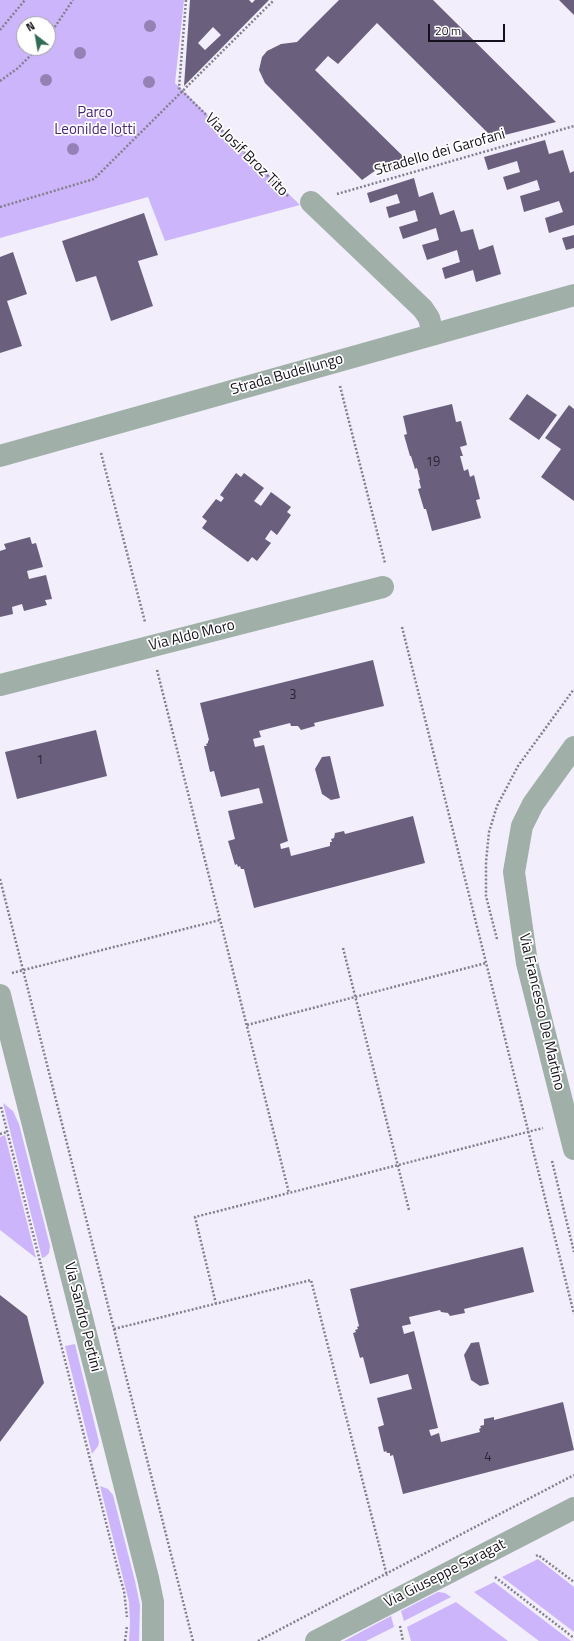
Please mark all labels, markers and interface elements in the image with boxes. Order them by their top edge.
north arrow [16,16,56,56]
scale bar [430,16,507,42]
text: N [23,18,38,35]
text: 20 m [435,21,461,40]
park label: Parco Leonilde Iotti [54,104,136,139]
street label: Via Josif Broz Tito [201,110,291,200]
street label: Stradello dei Garofani [373,126,507,180]
street label: Strada Budellungo [229,350,345,400]
house number: 19 [426,455,440,471]
street label: Via Aldo Moro [147,617,237,655]
house number: 3 [289,688,297,704]
house number: 1 [36,753,44,769]
street label: Via Francesco De Martino [514,932,568,1092]
street label: Via Sandro Pertini [60,1260,104,1374]
house number: 4 [484,1450,492,1466]
street label: Via Giuseppe Saragat [381,1536,509,1612]

